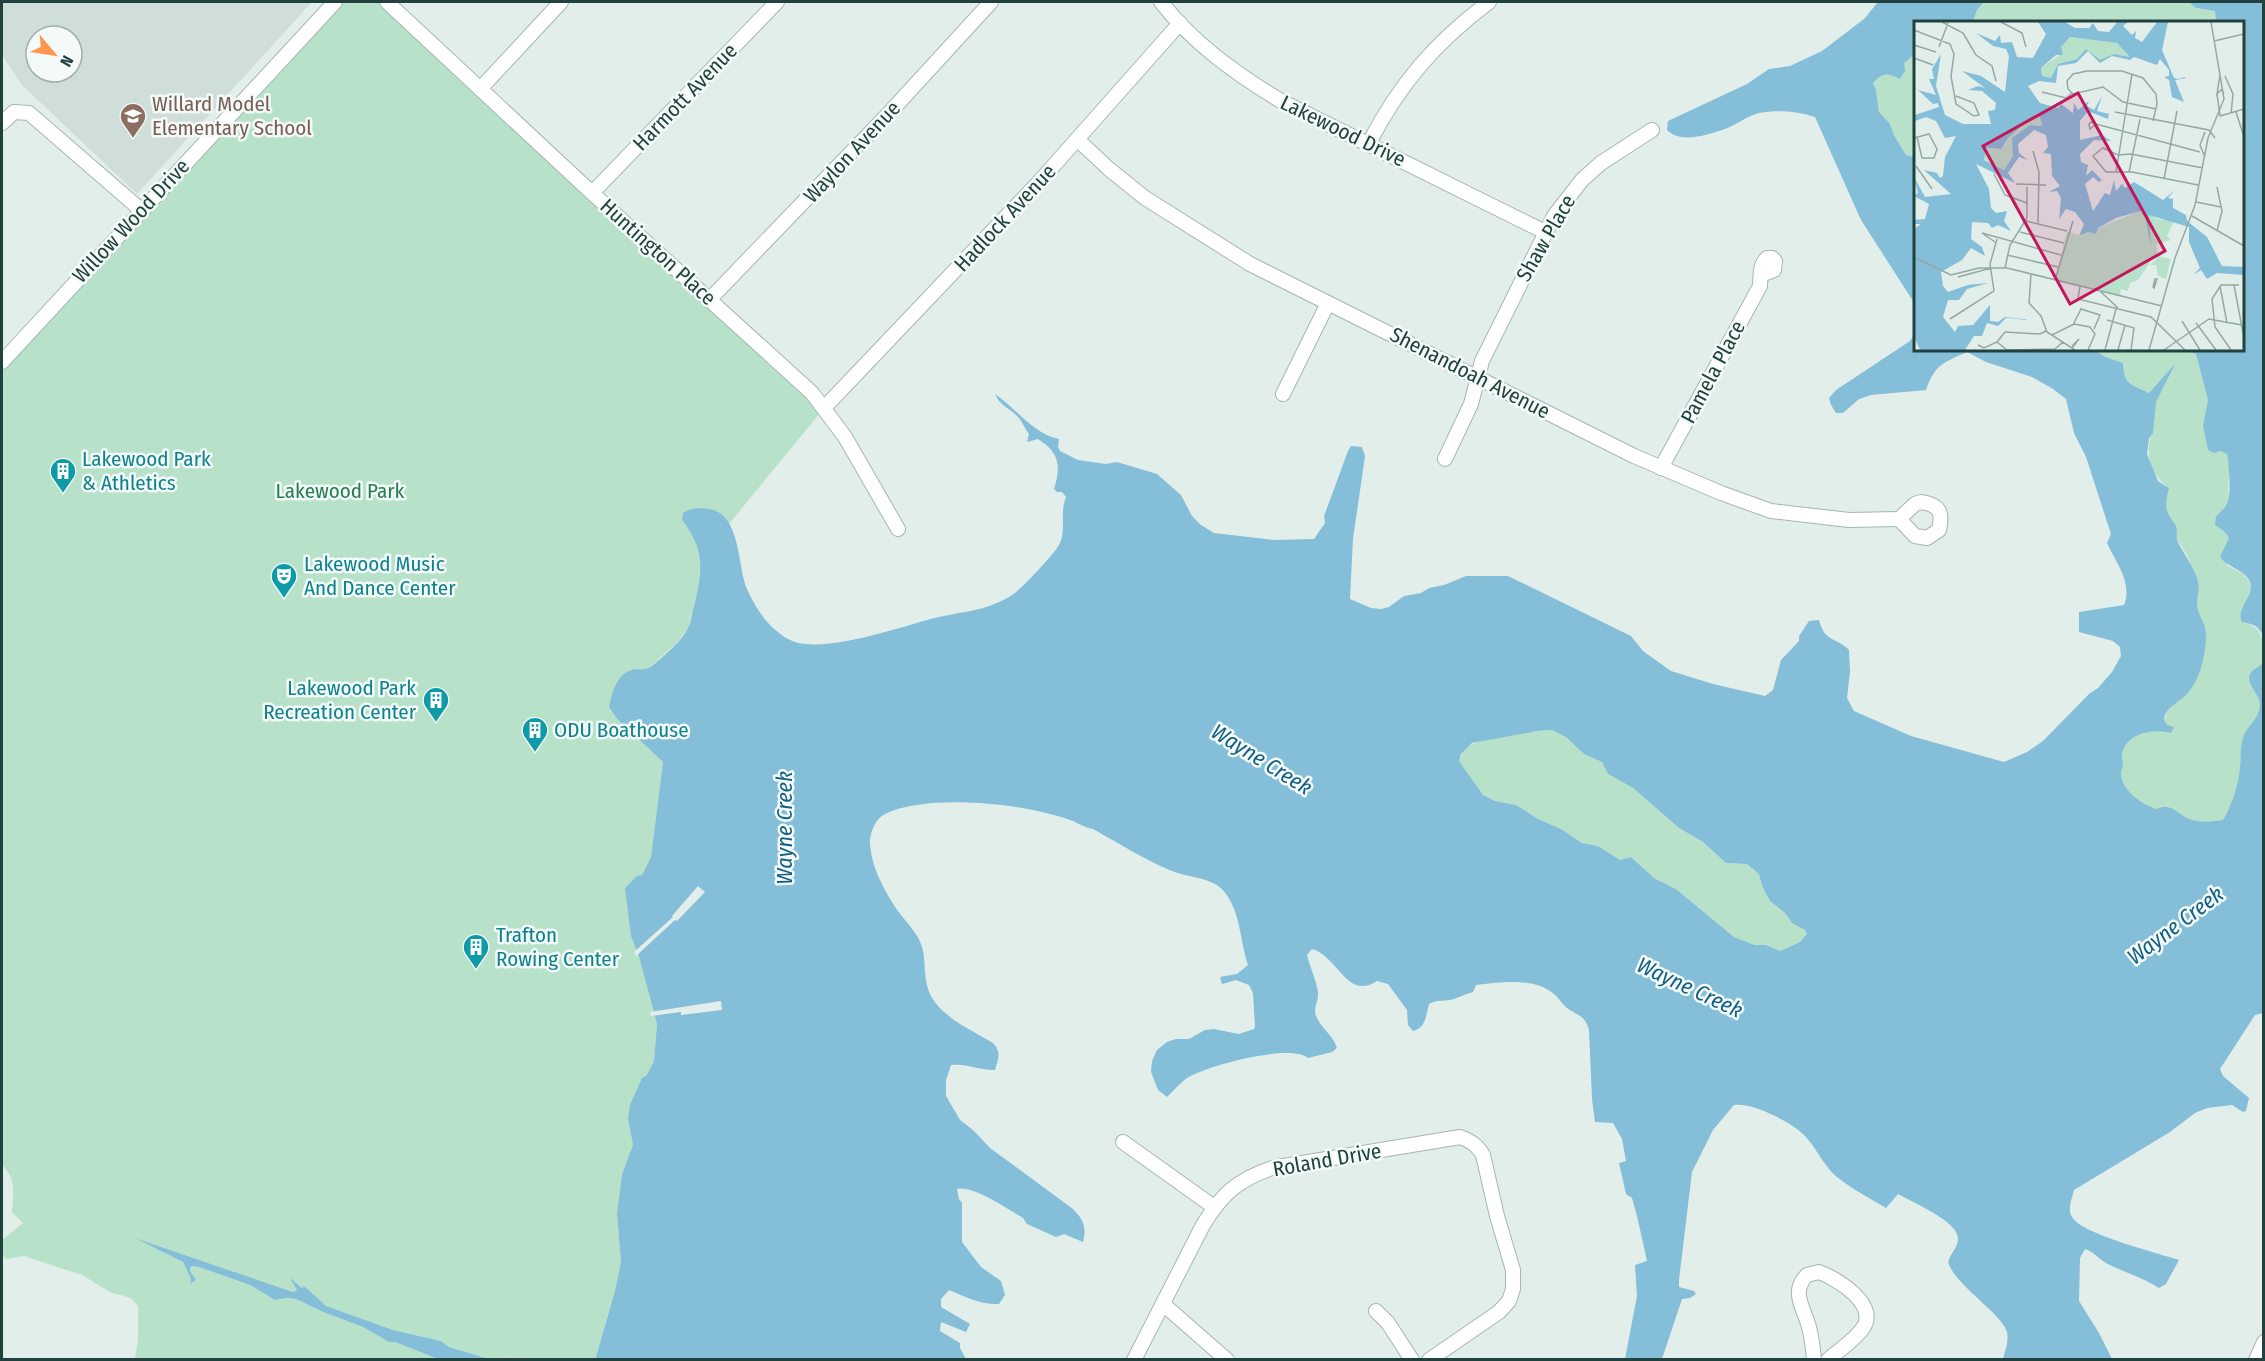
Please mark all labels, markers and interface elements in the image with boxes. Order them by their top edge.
inset map [1914,21,2244,351]
north arrow [24,24,84,84]
street label: Harmott Avenue [627,38,743,156]
text: N [56,52,77,70]
street label: Lakewood Drive [1276,90,1410,172]
place label: Willard Model Elementary School [152,91,312,141]
street label: Waylon Avenue [798,96,906,208]
school or university icon: Willard Model Elementary School [118,101,148,139]
street label: Willow Wood Drive [67,154,195,288]
street label: Hadlock Avenue [949,159,1061,277]
street label: Shaw Place [1511,190,1581,286]
street label: Huntington Place [595,193,721,311]
street label: Pamela Place [1675,316,1751,428]
street label: Shenandoah Avenue [1386,322,1554,424]
place label: Lakewood Park & Athletics [82,446,211,496]
building icon: Lakewood Park & Athletics [48,456,78,494]
park label: Lakewood Park [276,478,405,504]
place label: Lakewood Music And Dance Center [304,551,456,601]
theatre icon: Lakewood Music And Dance Center [269,561,299,599]
place label: Lakewood Park Recreation Center [263,675,417,725]
building icon: Lakewood Park Recreation Center [421,685,451,723]
building icon: ODU Boathouse [520,715,550,753]
place label: ODU Boathouse [554,717,689,743]
water label: Wayne Creek [1206,718,1317,801]
water label: Wayne Creek [771,771,798,885]
water label: Wayne Creek [2122,880,2229,970]
place label: Trafton Rowing Center [496,922,620,972]
building icon: Trafton Rowing Center [461,932,491,970]
water label: Wayne Creek [1633,951,1747,1024]
street label: Roland Drive [1271,1138,1383,1182]

